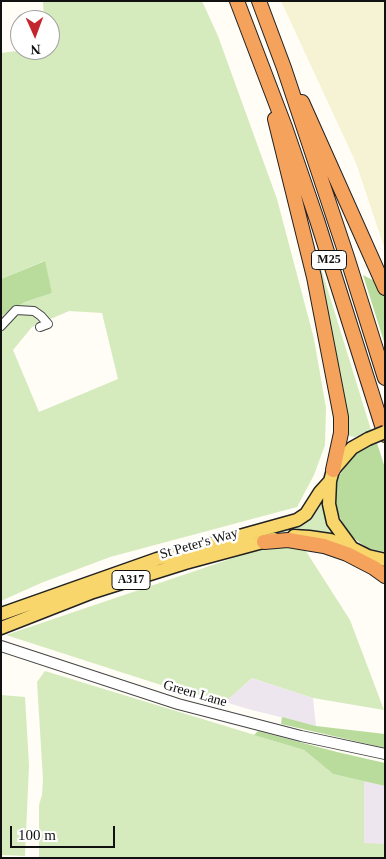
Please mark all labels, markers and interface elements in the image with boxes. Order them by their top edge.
north arrow [10,10,60,60]
text: N [30,42,41,57]
road number: M25 [312,250,346,270]
street label: St Peter's Way [158,525,240,563]
road number: A317 [112,570,150,590]
street label: Green Lane [161,677,229,711]
scale bar [12,816,118,848]
text: 100 m [18,827,56,843]

